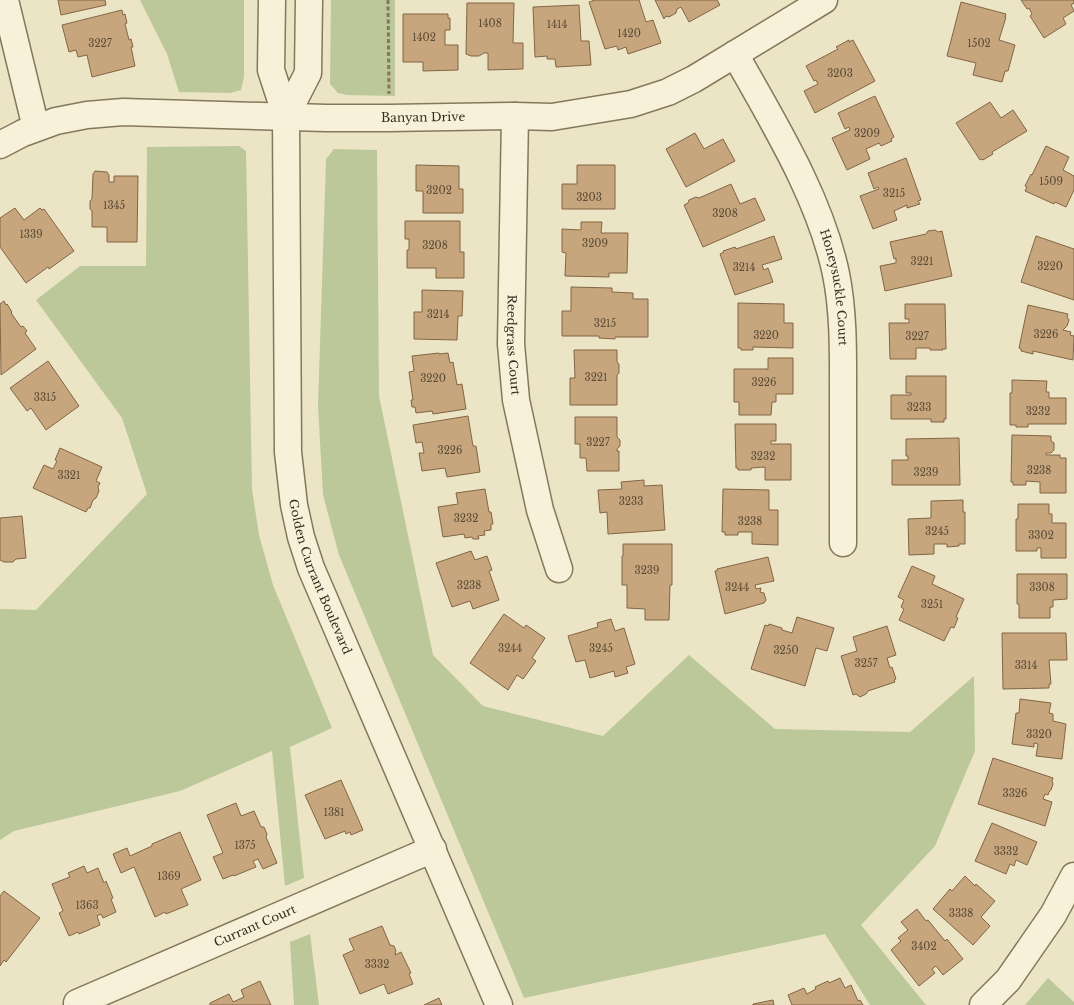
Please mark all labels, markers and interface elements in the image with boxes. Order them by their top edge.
house number: 1408 [478,17,502,30]
house number: 1414 [547,18,567,31]
house number: 1420 [617,27,641,40]
house number: 1402 [412,31,436,44]
house number: 3227 [88,37,113,50]
house number: 1502 [967,37,991,50]
house number: 3203 [827,67,853,80]
street label: Banyan Drive [381,109,465,125]
house number: 3209 [854,127,880,140]
house number: 1509 [1039,175,1063,188]
house number: 3202 [426,184,452,197]
house number: 3215 [883,187,906,200]
house number: 3203 [576,191,602,204]
house number: 1345 [103,199,125,212]
house number: 3208 [712,207,738,220]
street label: Honeysuckle Court [817,227,851,346]
house number: 1339 [19,228,43,241]
house number: 3209 [582,237,608,250]
house number: 3208 [422,239,448,252]
house number: 3221 [911,255,933,268]
house number: 3220 [1037,260,1063,273]
house number: 3214 [733,261,755,274]
street label: Reedgrass Court [504,294,524,396]
house number: 3214 [427,308,449,321]
house number: 3215 [594,317,617,330]
house number: 3226 [1034,328,1058,341]
house number: 3220 [753,329,779,342]
house number: 3227 [905,330,930,343]
house number: 3221 [585,371,607,384]
house number: 3220 [420,372,446,385]
house number: 3226 [752,376,776,389]
house number: 3315 [34,391,57,404]
house number: 3233 [907,401,931,414]
house number: 3232 [1026,405,1050,418]
house number: 3227 [586,436,611,449]
house number: 3226 [438,444,462,457]
house number: 3232 [751,450,775,463]
house number: 3238 [1027,464,1051,477]
house number: 3239 [914,466,938,479]
house number: 3321 [58,469,80,482]
house number: 3233 [619,495,643,508]
street label: Golden Currant Boulevard [286,498,355,656]
house number: 3232 [454,512,478,525]
house number: 3238 [738,515,762,528]
house number: 3245 [925,525,949,538]
house number: 3302 [1028,529,1054,542]
house number: 3239 [635,564,659,577]
house number: 3238 [457,579,481,592]
house number: 3244 [725,581,749,594]
house number: 3308 [1029,581,1055,594]
house number: 3251 [921,598,943,611]
house number: 3244 [498,642,522,655]
house number: 3245 [589,642,613,655]
house number: 3250 [773,644,799,657]
house number: 3257 [854,657,878,670]
house number: 3314 [1015,659,1037,672]
house number: 3320 [1026,728,1052,741]
house number: 3326 [1003,787,1027,800]
house number: 1381 [323,806,345,819]
house number: 1375 [234,839,256,852]
house number: 3332 [994,845,1018,858]
house number: 1369 [157,870,181,883]
house number: 1363 [75,899,99,912]
street label: Currant Court [212,901,299,950]
house number: 3338 [949,907,973,920]
house number: 3402 [911,940,937,953]
house number: 3332 [365,958,389,971]

